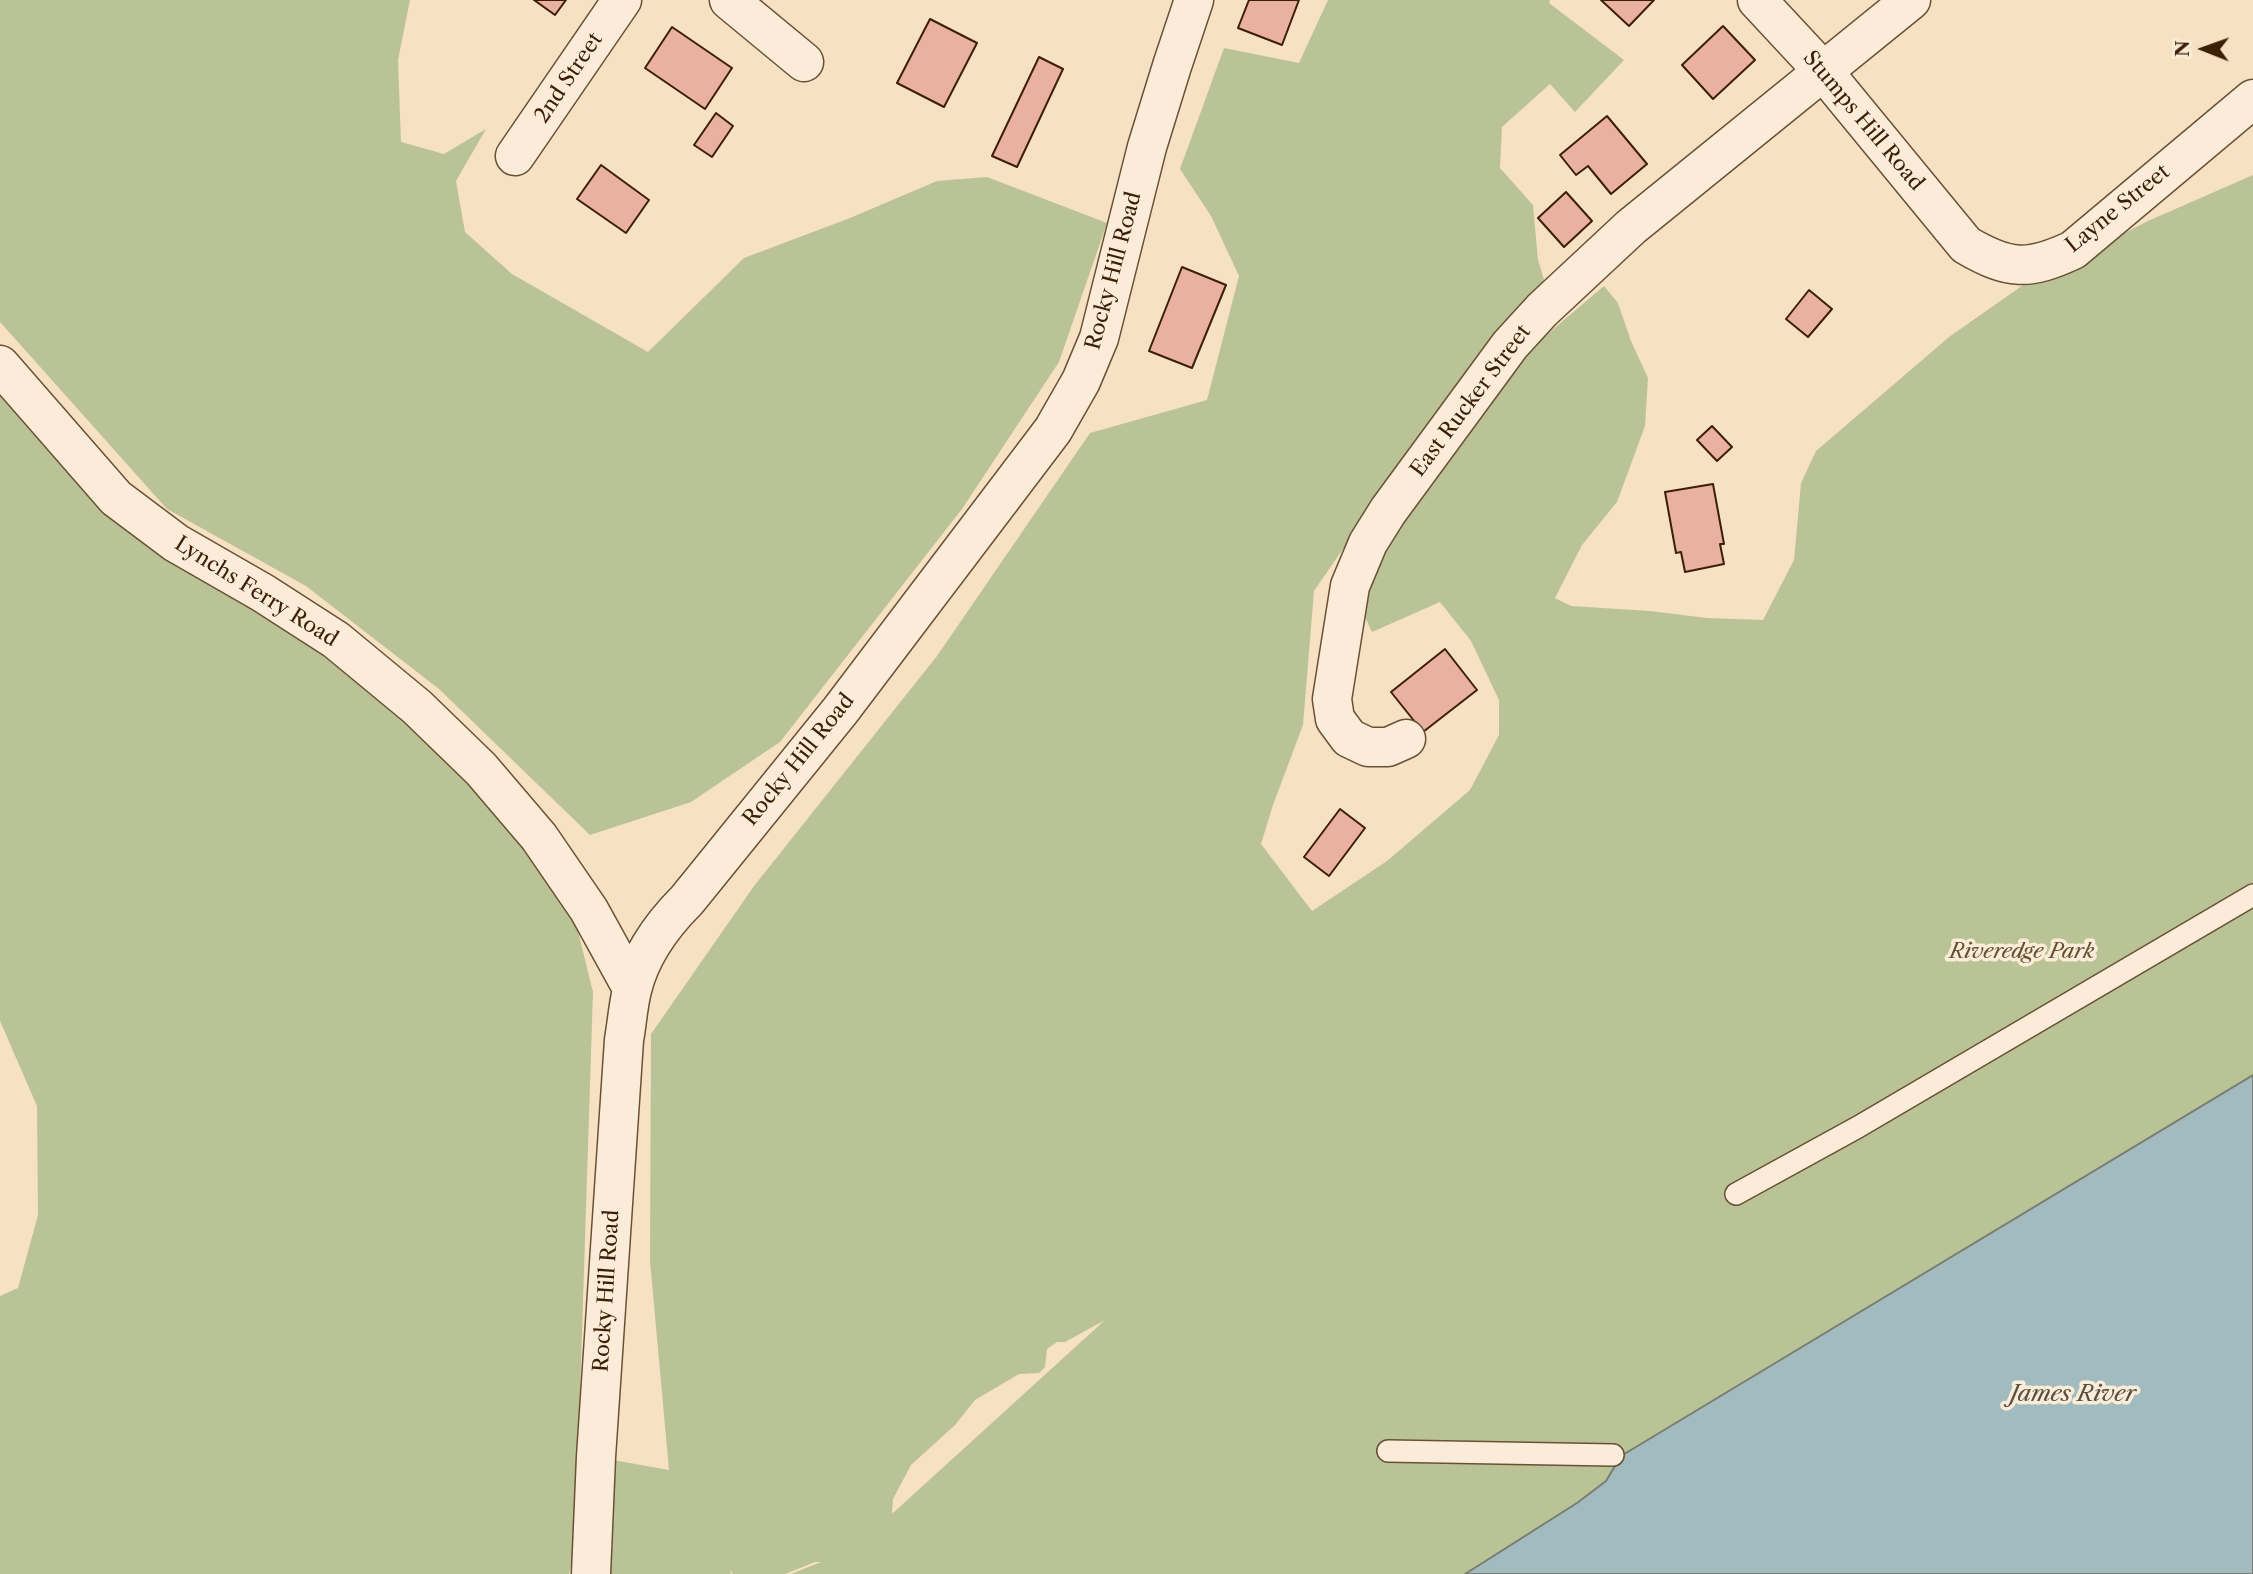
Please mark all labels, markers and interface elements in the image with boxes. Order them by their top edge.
north arrow [2169,14,2239,84]
street label: 2nd Street [530,28,608,128]
text: N [2171,40,2194,57]
street label: Stumps Hill Road [1797,46,1929,196]
street label: Layne Street [2061,160,2175,258]
street label: Rocky Hill Road [1081,189,1147,353]
street label: East Rucker Street [1406,320,1536,482]
street label: Lynchs Ferry Road [170,532,342,652]
street label: Rocky Hill Road [738,689,860,831]
park label: Riveredge Park [1950,939,2094,965]
street label: Rocky Hill Road [589,1209,625,1373]
water label: James River [2010,1380,2136,1408]

